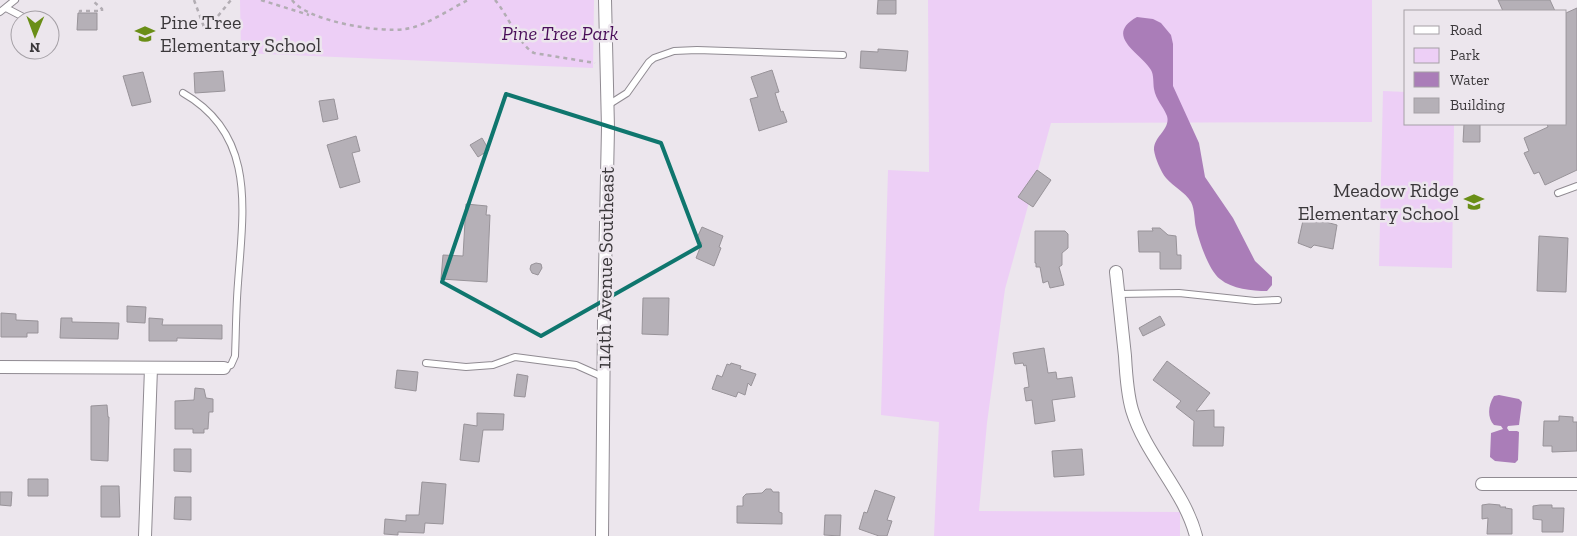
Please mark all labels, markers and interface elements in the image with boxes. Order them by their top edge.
north arrow [10,10,60,60]
place label: Pine Tree Elementary School [160,10,321,57]
legend [1404,10,1567,125]
park label: Pine Tree Park [502,21,618,45]
text: Road [1450,21,1483,39]
school or university icon: Pine Tree Elementary School [134,23,156,45]
text: N [29,39,40,56]
text: Park [1450,46,1480,64]
text: Water [1450,71,1490,89]
text: Building [1450,96,1505,114]
street label: 114th Avenue Southeast [591,166,619,369]
place label: Meadow Ridge Elementary School [1298,178,1459,225]
school or university icon: Meadow Ridge Elementary School [1463,191,1485,213]

